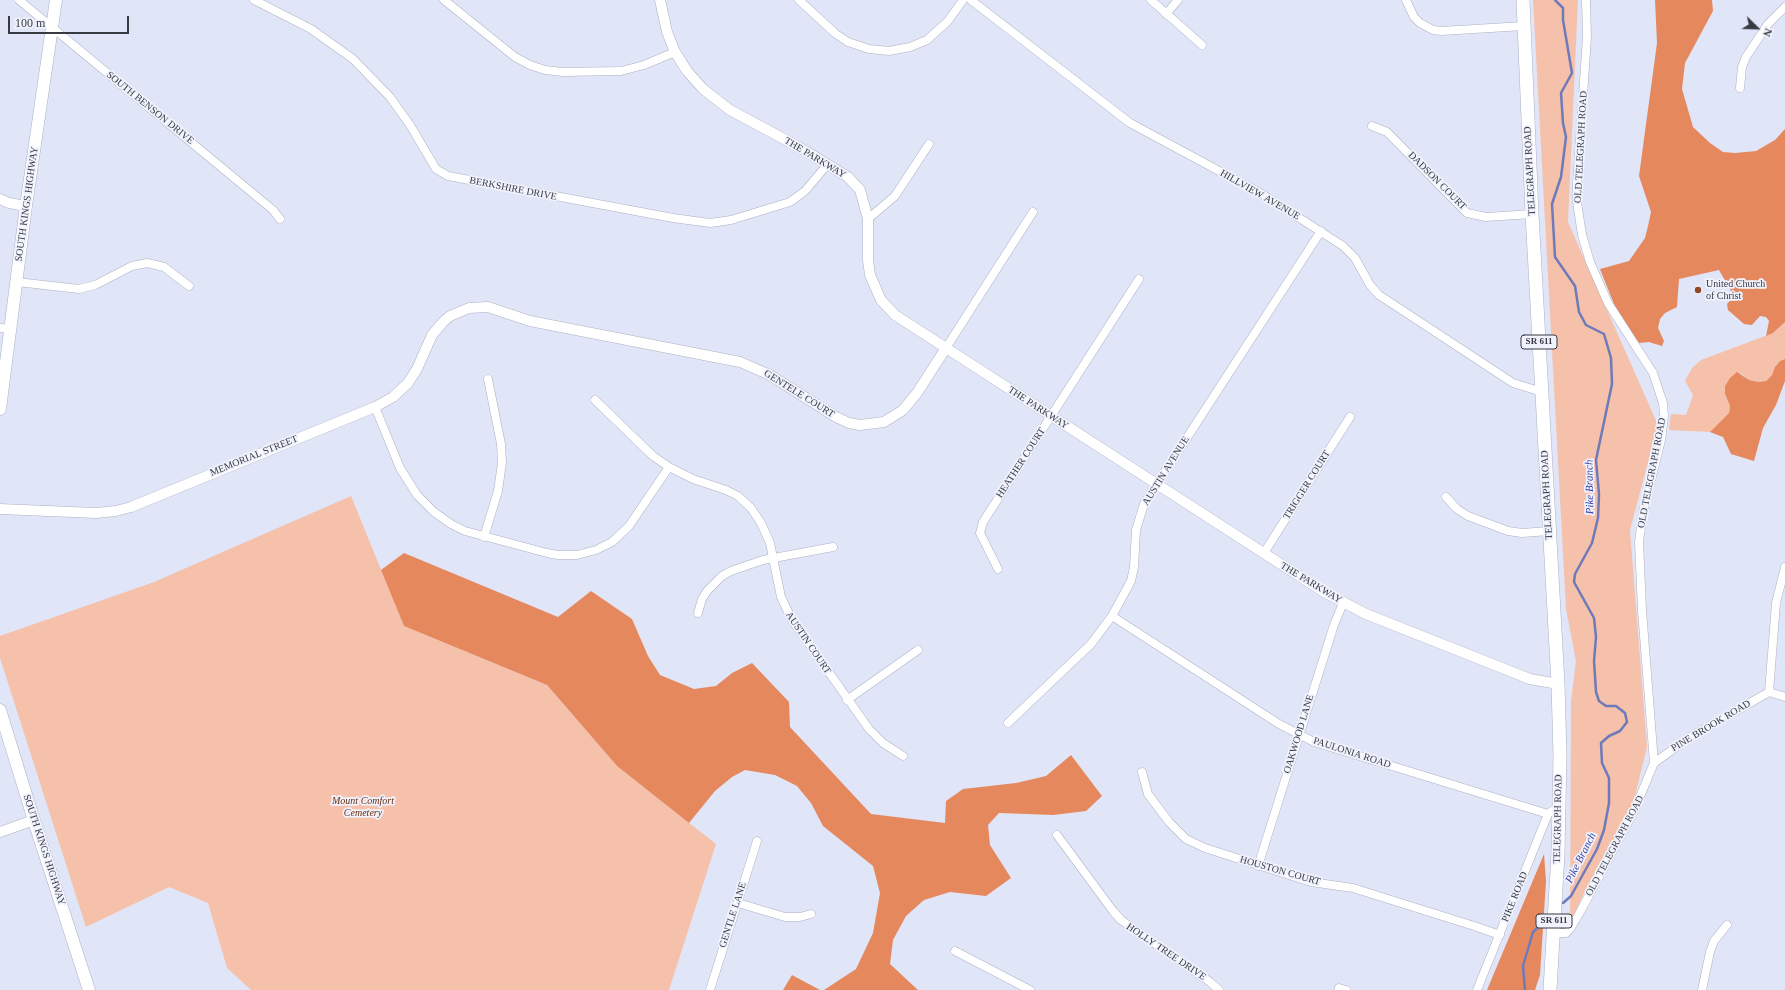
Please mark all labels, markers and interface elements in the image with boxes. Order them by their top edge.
scale bar [10,8,131,34]
north arrow [1737,8,1777,48]
text: 100 m [15,16,45,30]
text: N [1761,27,1775,39]
street label: SOUTH BENSON DRIVE [104,69,196,147]
street label: OLD TELEGRAPH ROAD [1572,91,1590,203]
street label: TELEGRAPH ROAD [1522,126,1538,216]
street label: THE PARKWAY [782,135,848,181]
street label: SOUTH KINGS HIGHWAY [13,146,41,262]
street label: DADSON COURT [1405,149,1469,213]
street label: HILLVIEW AVENUE [1218,167,1302,223]
street label: BERKSHIRE DRIVE [468,175,558,203]
place label: United Church of Christ [1706,278,1765,302]
marker: United Church of Christ [1693,285,1703,295]
road number: SR 611 [1521,335,1557,349]
street label: GENTELE COURT [762,368,836,420]
street label: THE PARKWAY [1006,384,1070,432]
street label: OLD TELEGRAPH ROAD [1635,417,1669,529]
street label: HEATHER COURT [994,426,1048,500]
street label: MEMORIAL STREET [208,433,300,479]
street label: AUSTIN AVENUE [1140,434,1192,508]
street label: TRIGGER COURT [1281,448,1333,522]
street label: TELEGRAPH ROAD [1539,450,1555,540]
water label: Pike Branch [1583,460,1597,514]
street label: THE PARKWAY [1278,560,1344,606]
street label: AUSTIN COURT [783,610,833,676]
street label: OAKWOOD LANE [1281,693,1317,775]
street label: PINE BROOK ROAD [1669,698,1753,754]
street label: PAULONIA ROAD [1312,735,1392,771]
street label: TELEGRAPH ROAD [1551,774,1565,864]
street label: SOUTH KINGS HIGHWAY [20,793,68,907]
street label: OLD TELEGRAPH ROAD [1583,794,1647,898]
park label: Mount Comfort Cemetery [332,795,394,818]
water label: Pike Branch [1563,831,1599,885]
street label: HOUSTON COURT [1238,854,1322,888]
street label: PIKE ROAD [1499,870,1531,924]
street label: GENTLE LANE [717,881,749,949]
road number: SR 611 [1536,914,1572,928]
street label: HOLLY TREE DRIVE [1124,921,1208,983]

